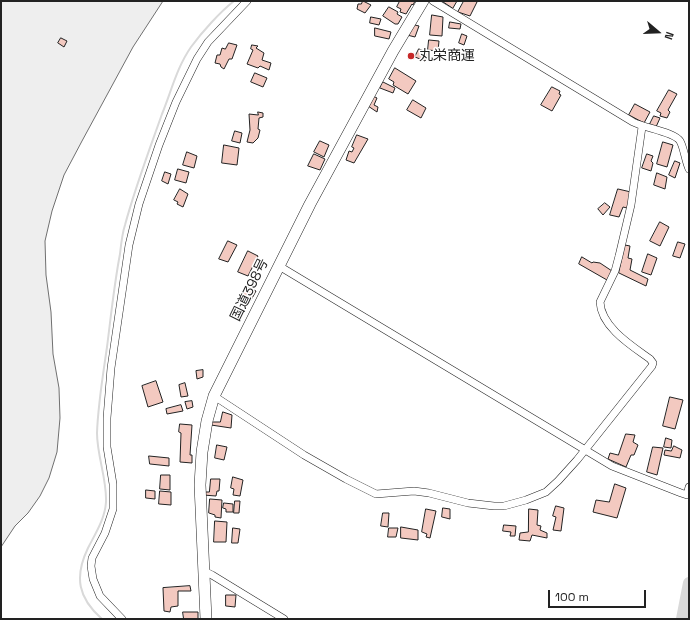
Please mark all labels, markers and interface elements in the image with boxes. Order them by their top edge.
north arrow [638,12,678,52]
text: N [662,30,677,42]
place label: 丸栄商運 [419,48,475,64]
marker: 丸栄商運 [406,51,416,61]
street label: 国道398号 [228,256,272,324]
scale bar [550,582,648,608]
text: 100 m [555,589,589,605]

